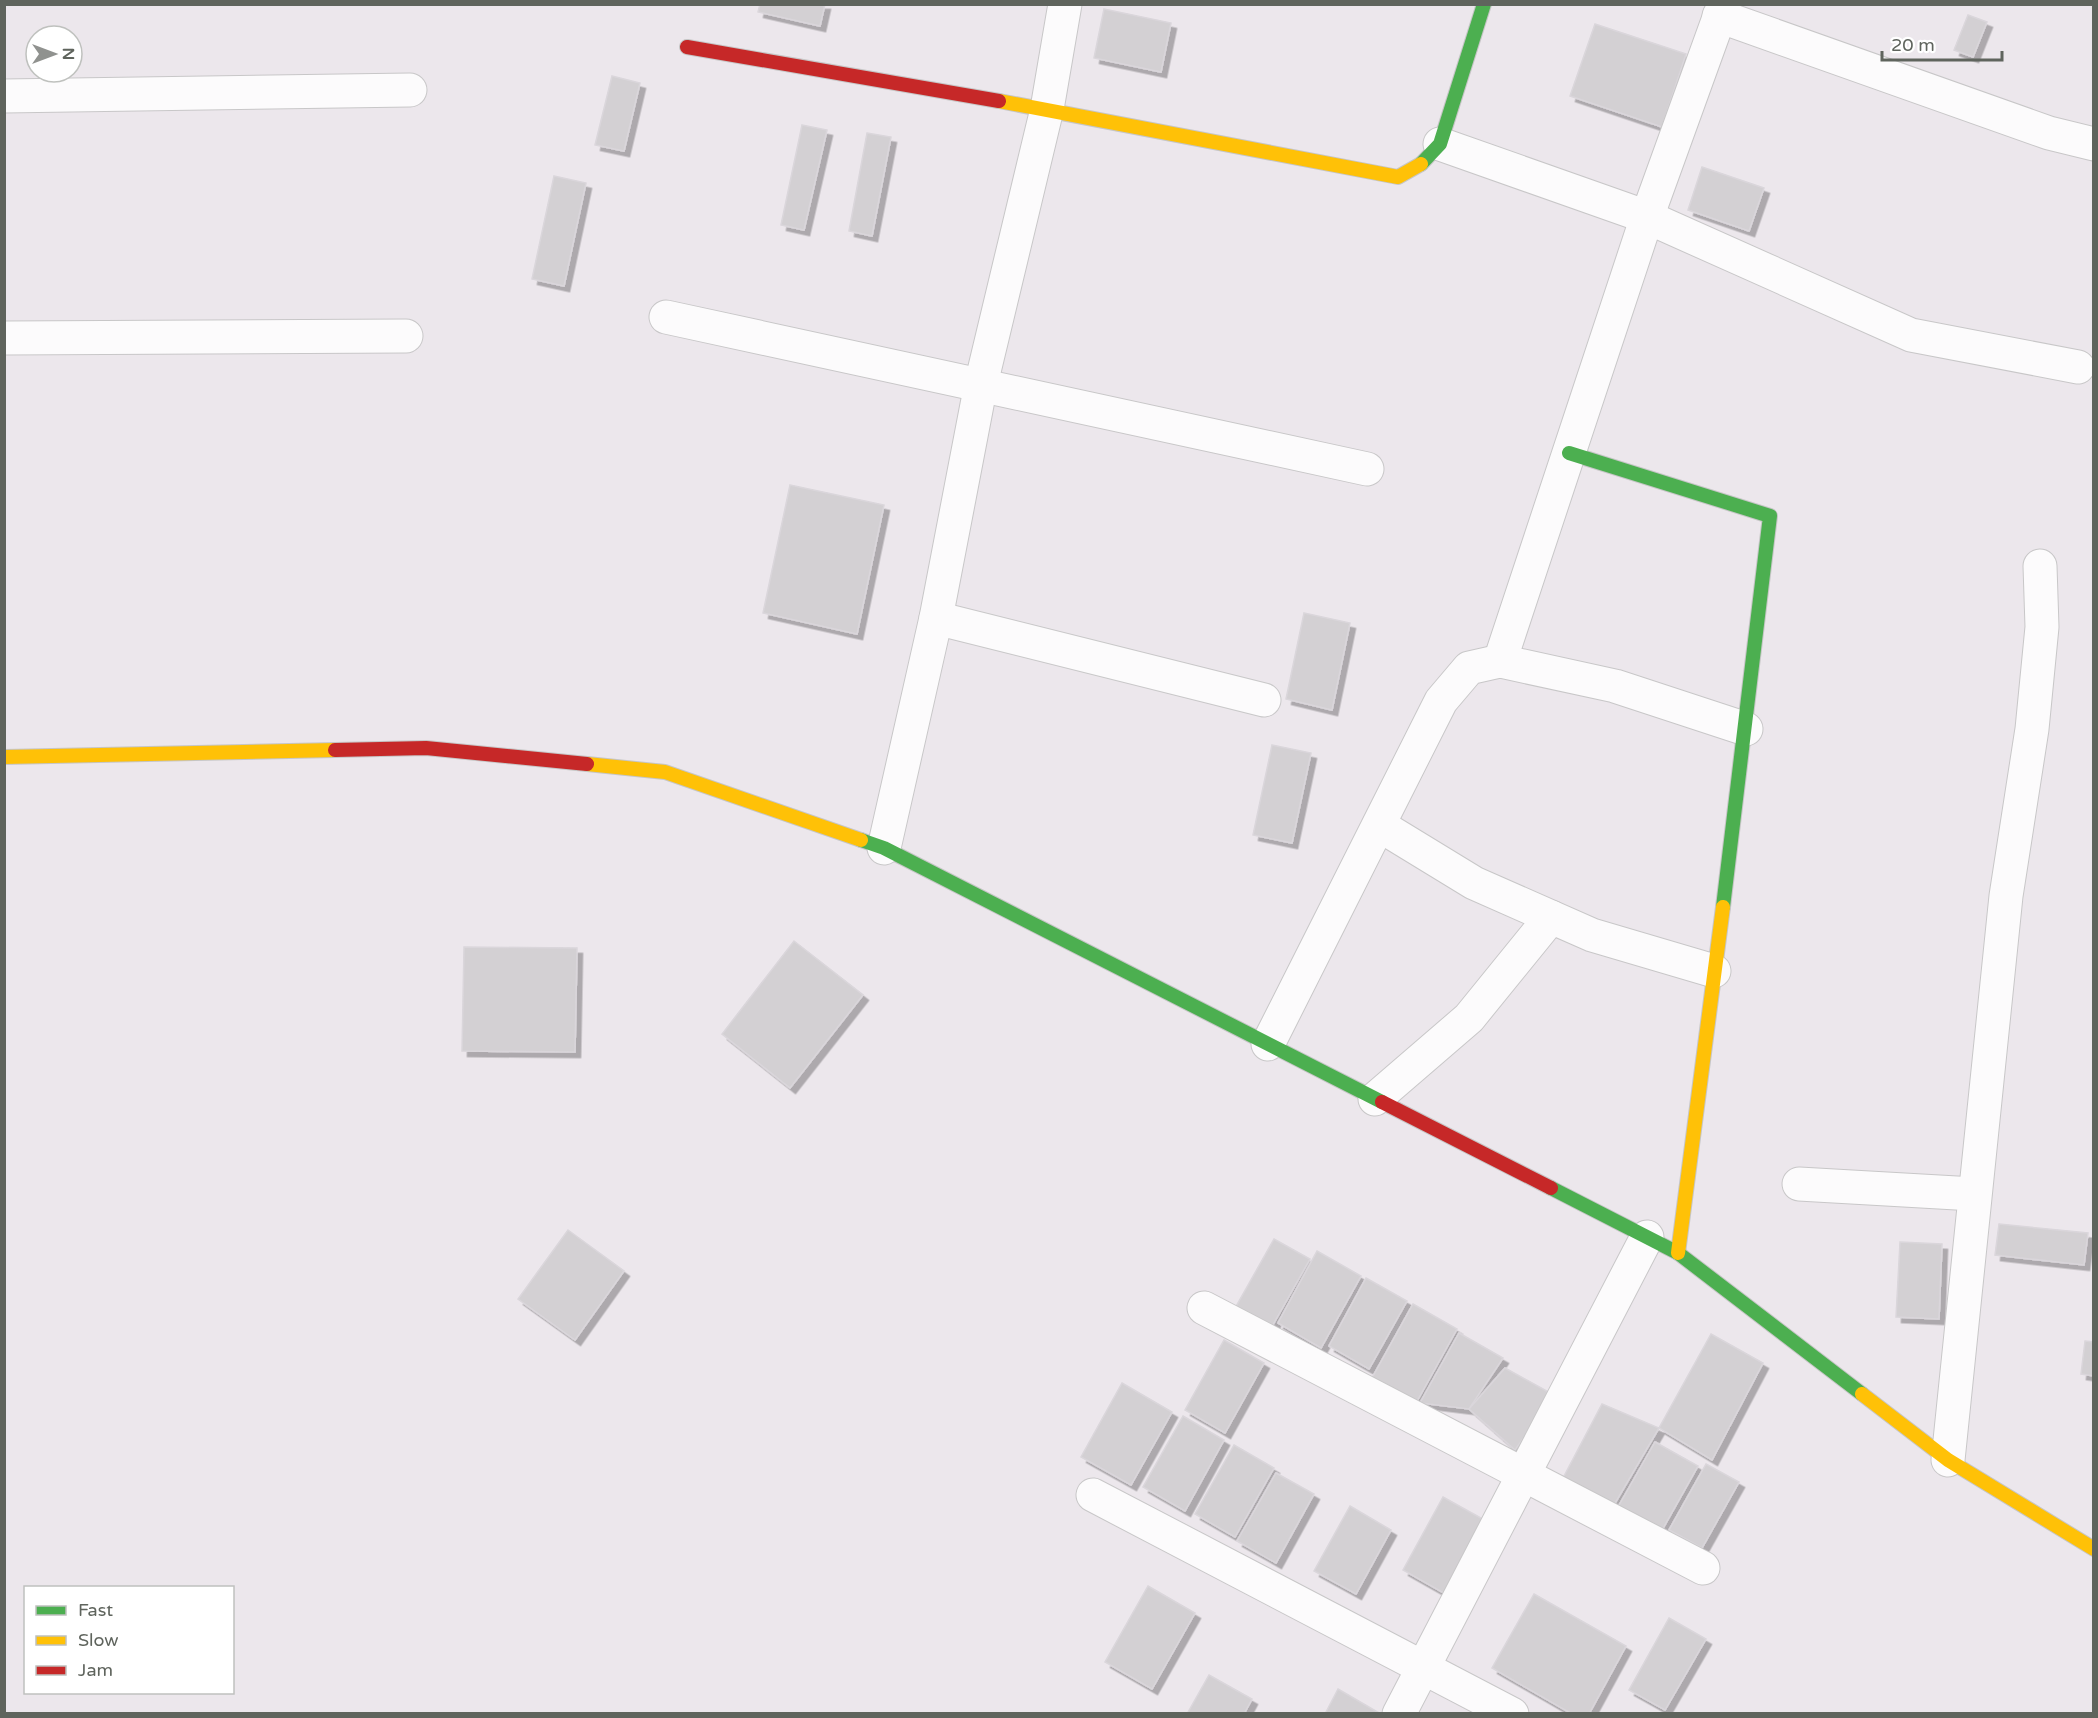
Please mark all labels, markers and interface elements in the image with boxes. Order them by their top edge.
north arrow [24,24,84,84]
scale bar [1882,24,2002,62]
text: 20 m [1891,34,1935,56]
text: N [58,48,78,60]
legend [24,1586,234,1694]
text: Fast [78,1599,113,1621]
text: Slow [78,1629,119,1651]
text: Jam [78,1659,113,1681]

